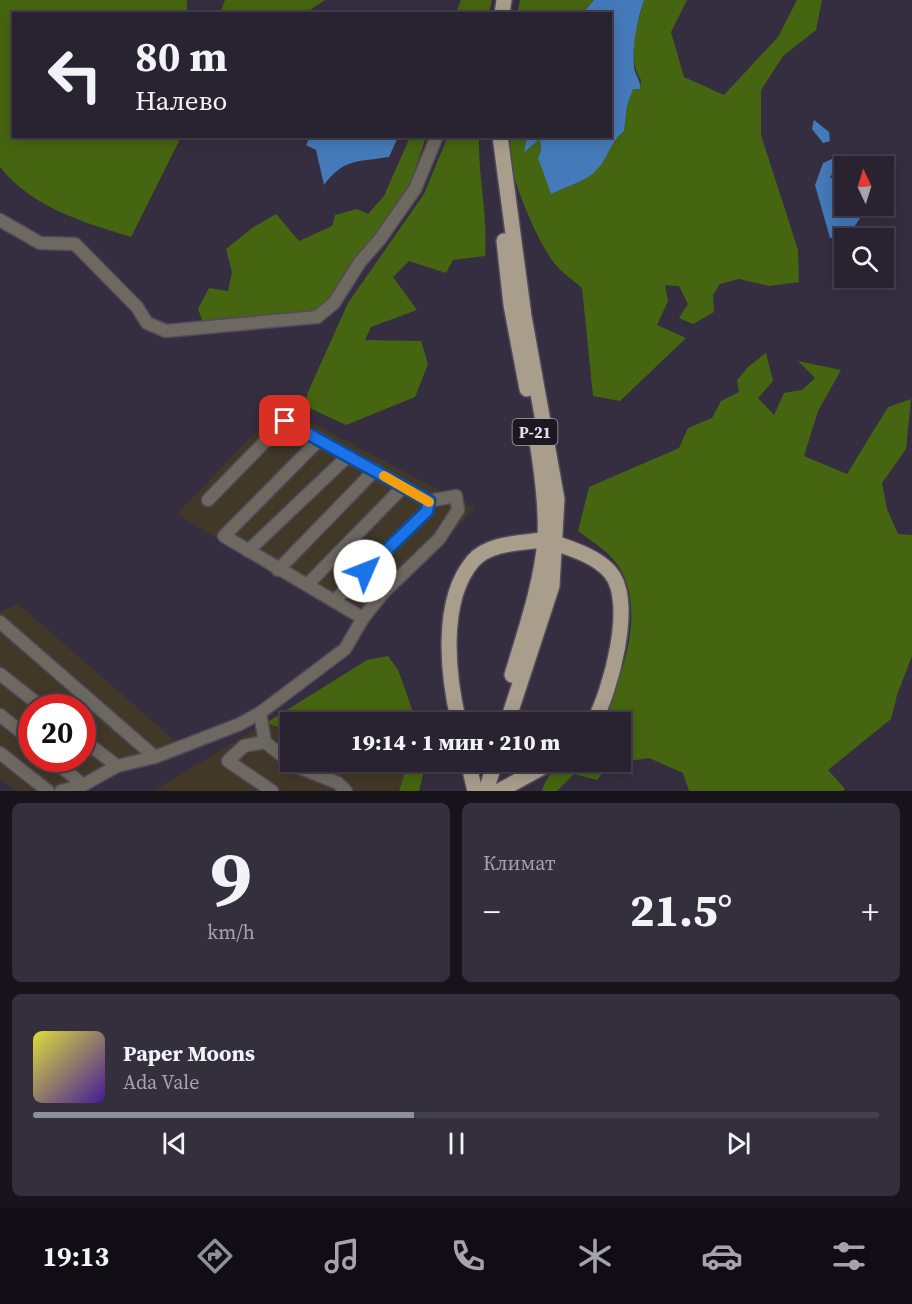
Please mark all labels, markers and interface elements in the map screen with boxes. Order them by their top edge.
text: 80 m [135,27,228,85]
icon: left [36,36,114,114]
text: Налево [135,82,227,119]
north arrow [834,156,894,216]
map controls [834,156,894,288]
button: search [834,228,894,288]
pin [259,395,310,446]
icon: arrive [268,404,301,437]
road number: Р-21 [512,419,558,445]
position arrow [333,539,397,603]
speed limit sign: 20 [18,694,96,772]
text: 19:14 · 1 мин · 210 m [351,727,560,757]
text: 9 [210,825,252,932]
text: Климат [483,849,556,877]
text: 21.5° [630,879,732,941]
text: − [483,889,501,934]
text: + [862,889,879,934]
text: km/h [207,918,255,946]
text: Paper Moons [123,1038,255,1068]
text: Ada Vale [123,1068,199,1096]
icon: previous [158,1127,191,1160]
icon: pause [440,1127,473,1160]
icon: next [722,1127,755,1160]
icon: directions [194,1235,236,1277]
icon: music [321,1235,363,1277]
icon: phone [447,1235,489,1277]
icon: climate [574,1235,616,1277]
icon: car [701,1235,743,1277]
icon: filters [828,1235,870,1277]
text: 19:13 [42,1238,109,1275]

